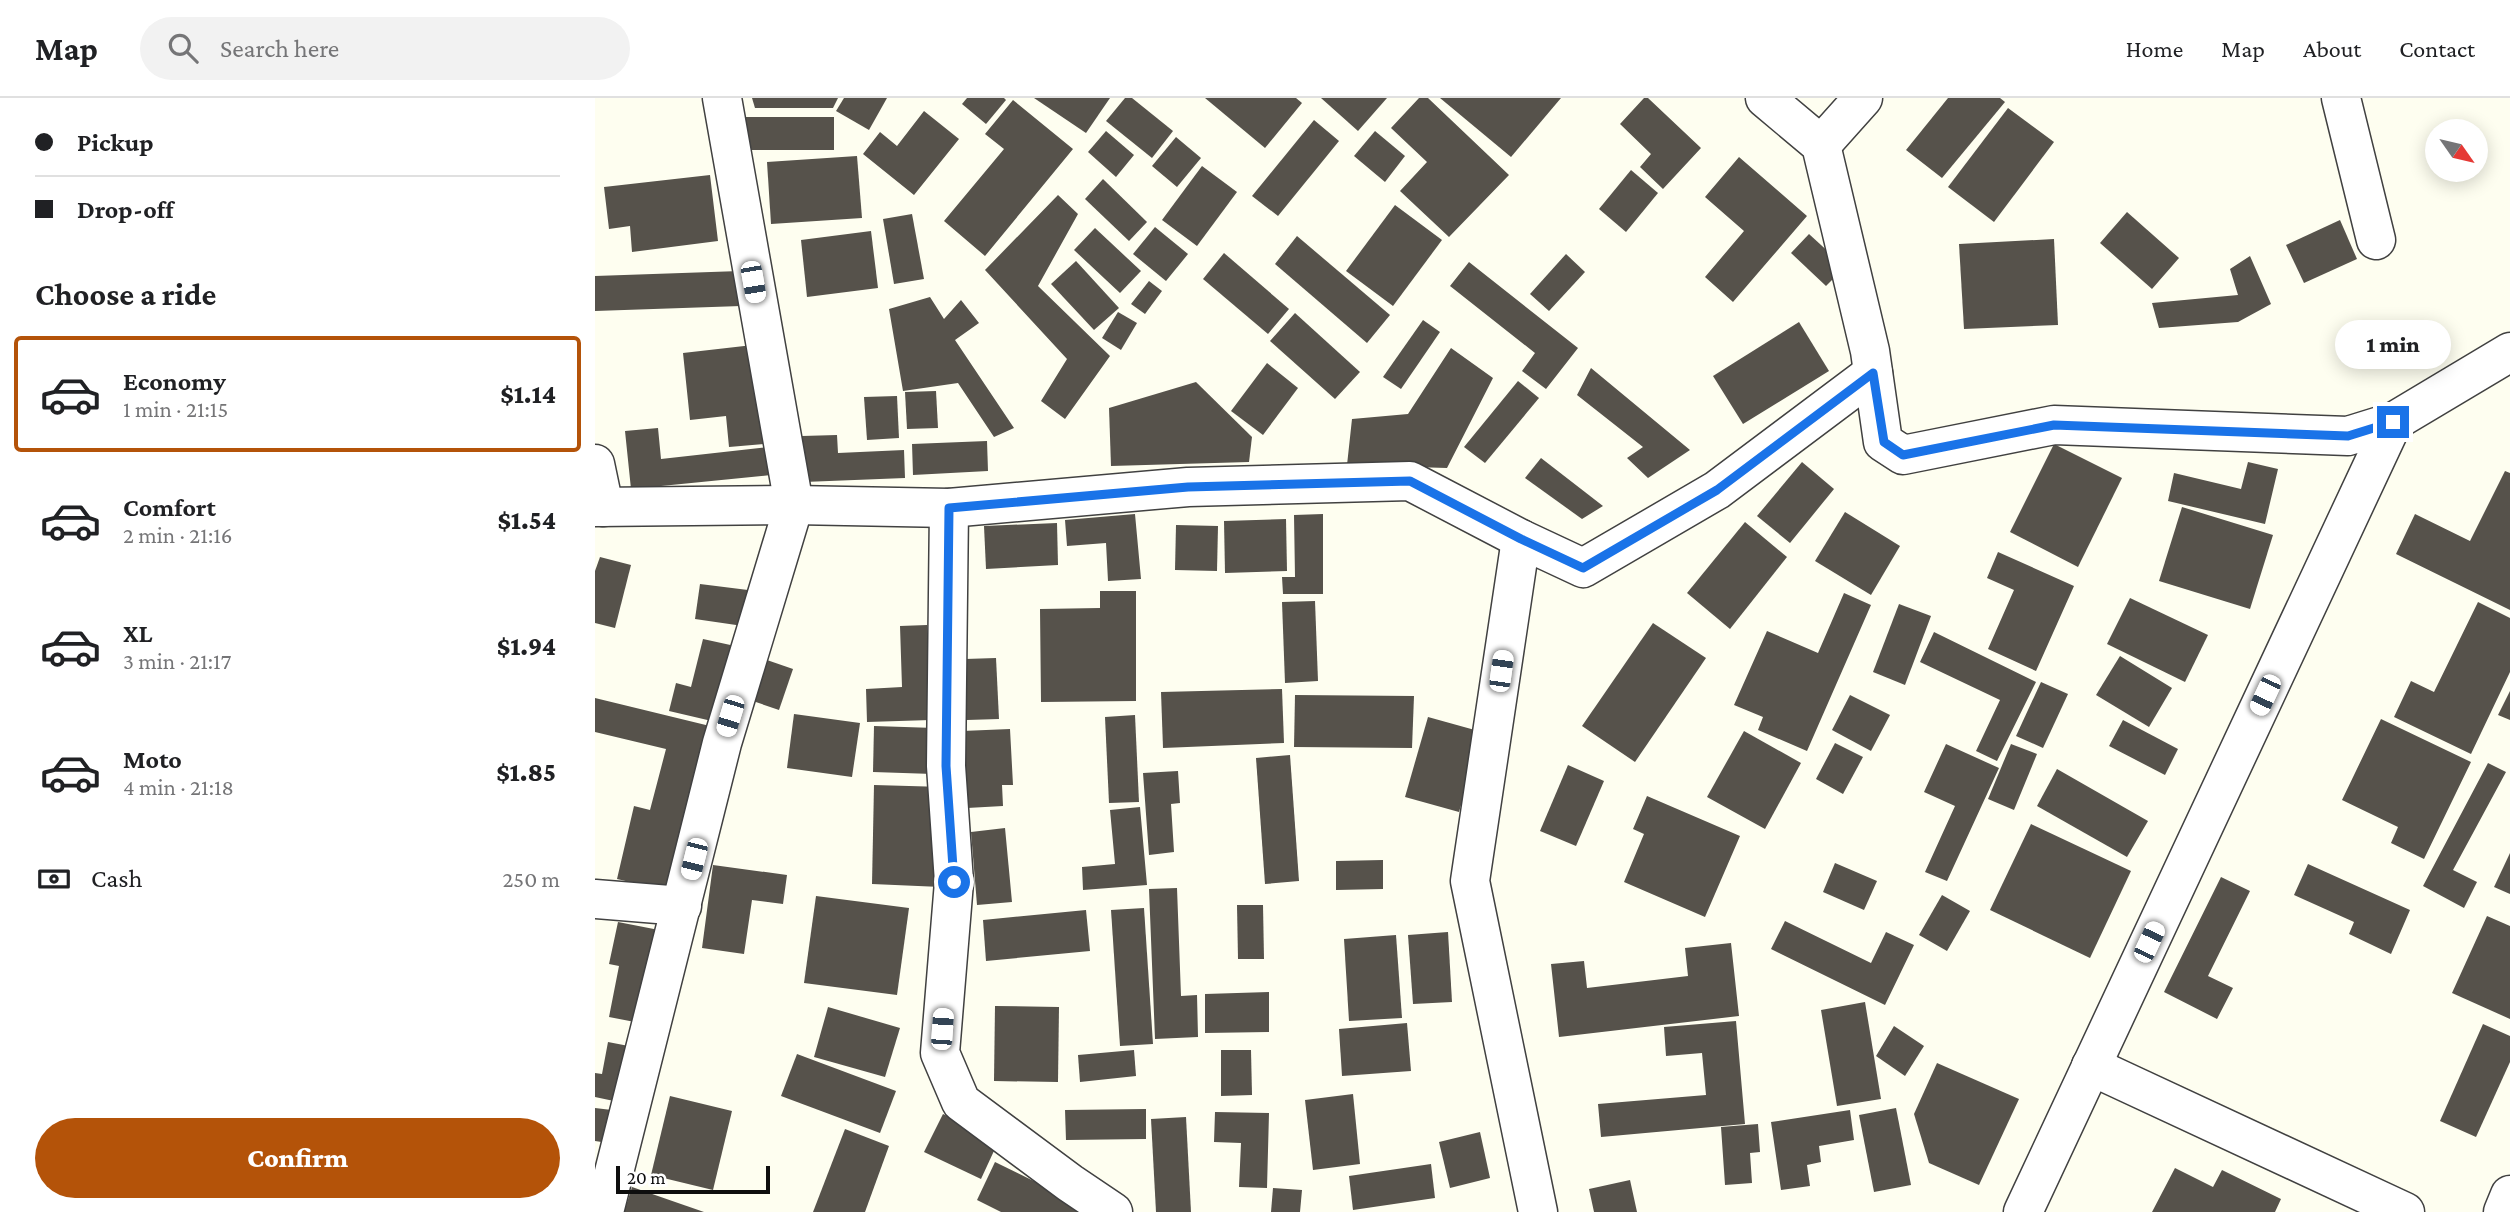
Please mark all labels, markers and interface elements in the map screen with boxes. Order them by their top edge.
search box [140,17,630,80]
icon: search [164,29,202,67]
text: Map [35,30,98,67]
text: Search here [220,34,339,63]
text: Home [2126,35,2183,62]
text: Map [2221,35,2265,62]
text: About [2303,35,2361,62]
text: Contact [2399,35,2475,62]
north arrow [2425,119,2489,182]
map controls [2425,119,2488,182]
text: Pickup [77,128,154,157]
text: Drop-off [77,195,174,224]
car [740,259,767,305]
text: Choose a ride [35,276,216,312]
callout: 1 min [2335,320,2451,370]
text: 1 min [2366,331,2420,357]
icon: car [39,363,102,426]
text: Economy [123,367,226,396]
text: $1.14 [500,380,556,409]
text: 1 min · 21:15 [123,396,228,422]
route end [2377,406,2409,438]
icon: car [39,489,102,552]
text: Comfort [123,493,216,522]
text: $1.54 [497,506,556,535]
text: 2 min · 21:16 [123,522,232,548]
icon: car [39,615,102,678]
text: XL [123,619,152,648]
text: $1.94 [497,632,556,661]
text: 3 min · 21:17 [123,648,231,674]
car [1488,649,1515,693]
car [2247,672,2284,718]
car [714,693,747,739]
icon: car [39,741,102,804]
text: Moto [123,745,182,774]
text: $1.85 [496,758,556,787]
text: 4 min · 21:18 [123,774,234,800]
car [679,836,710,882]
icon: cash [35,860,73,898]
text: Cash [91,864,142,893]
text: 250 m [502,866,560,892]
route start [938,866,970,898]
car [2131,919,2168,965]
car [931,1007,954,1051]
button: Confirm [35,1118,560,1198]
scale bar [616,1163,770,1195]
text: 20 m [627,1167,666,1188]

